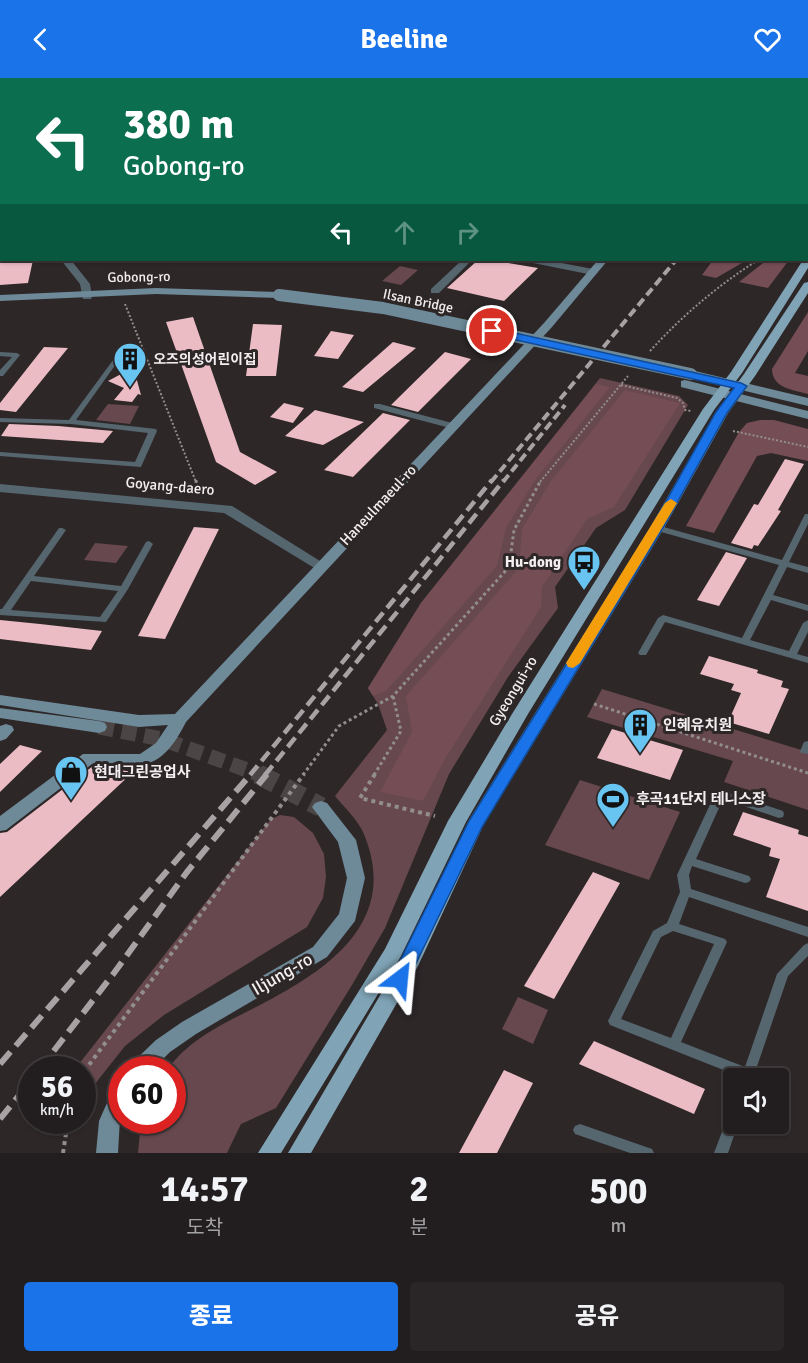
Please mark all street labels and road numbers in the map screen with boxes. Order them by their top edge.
street label: Gobong-ro [107,268,171,286]
street label: Ilsan Bridge [381,285,455,317]
street label: Haneulmaeul-ro [336,461,420,549]
street label: Goyang-daero [125,473,215,499]
street label: Gyeongui-ro [485,653,541,729]
street label: Iljung-ro [248,948,316,1000]

